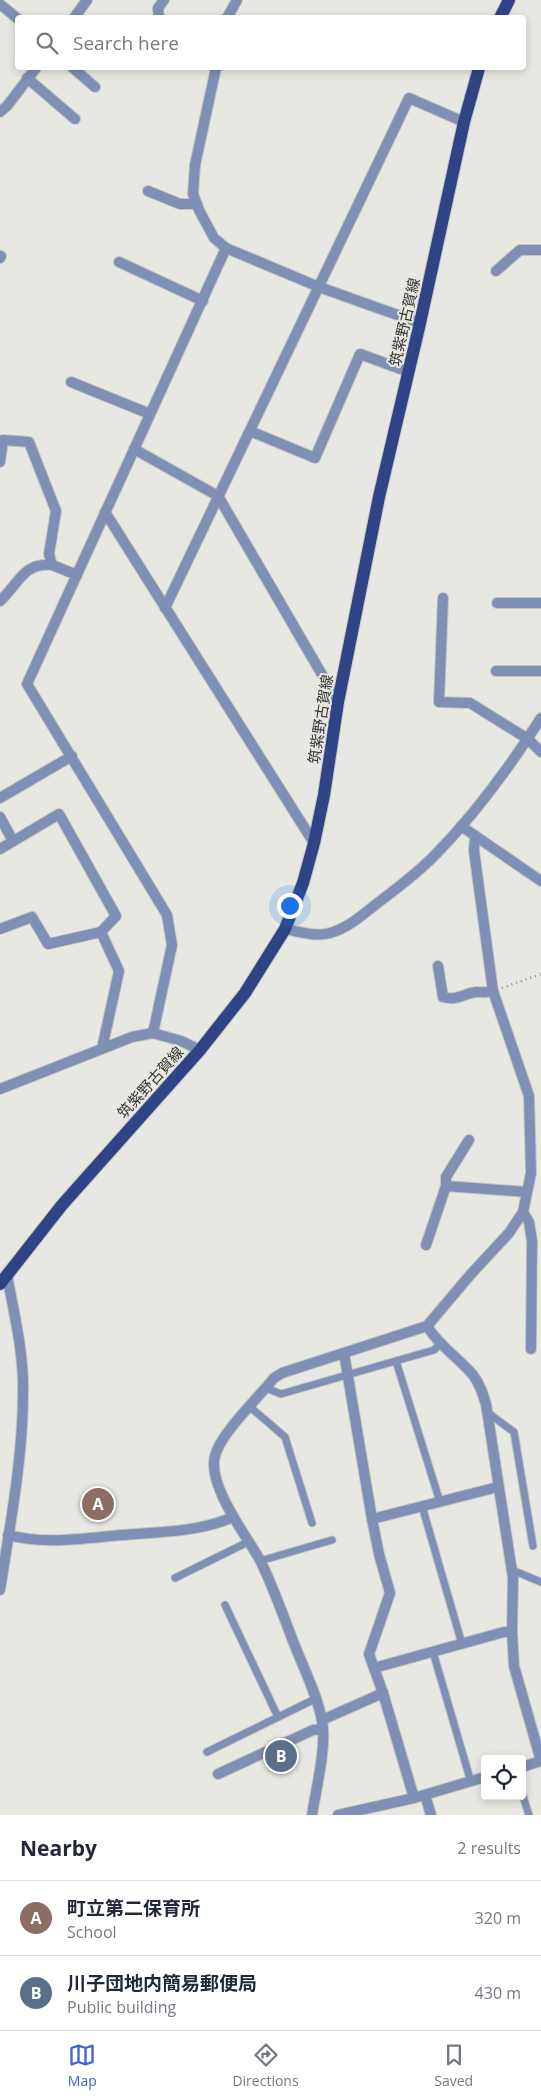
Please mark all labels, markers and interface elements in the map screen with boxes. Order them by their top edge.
search box [15,15,526,70]
icon: search [33,29,61,57]
text: Search here [73,30,179,56]
street label: 筑紫野古賀線 [384,276,424,368]
street label: 筑紫野古賀線 [303,673,337,765]
your location [277,893,303,919]
street label: 筑紫野古賀線 [112,1042,188,1122]
pin: A [82,1485,114,1523]
pin: B [265,1737,297,1775]
map controls [481,1755,526,1800]
button: locate [481,1755,526,1800]
text: Nearby [20,1834,97,1862]
text: 2 results [457,1837,521,1859]
text: 町立第二保育所 [67,1895,200,1921]
text: A [30,1907,42,1929]
text: 320 m [475,1907,521,1929]
text: School [67,1921,117,1943]
text: 川子団地内簡易郵便局 [67,1970,257,1996]
text: B [31,1982,41,2004]
text: 430 m [475,1982,521,2004]
text: Public building [67,1996,176,2018]
tab: Map [68,2041,97,2090]
tab: Directions [232,2041,299,2090]
tab: Saved [434,2041,473,2090]

